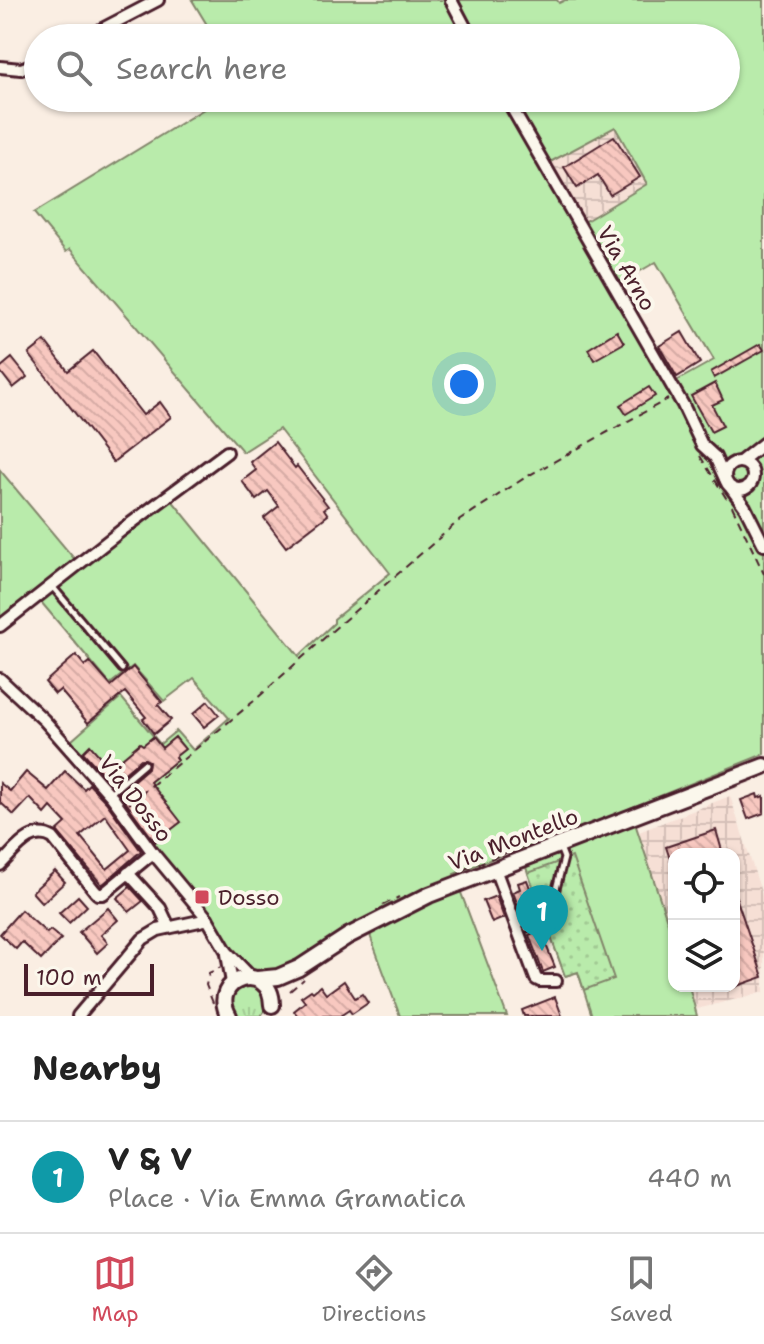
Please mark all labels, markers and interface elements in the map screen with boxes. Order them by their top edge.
search box [24,24,740,112]
icon: search [52,46,96,90]
text: Search here [116,48,287,89]
street label: Via Arno [591,220,663,316]
your location [444,364,484,404]
street label: Via Dosso [92,749,179,848]
street label: Via Montello [444,801,582,878]
map controls [668,848,740,992]
button: locate [668,848,740,920]
place label: Dosso [218,883,280,912]
pin: 1 [516,885,568,951]
marker: Dosso [193,888,211,906]
button: layers [668,920,740,992]
scale bar [24,960,154,996]
text: 100 m [36,963,102,992]
text: Nearby [32,1045,162,1091]
text: V & V [108,1139,192,1180]
text: 1 [52,1160,64,1195]
text: 440 m [647,1160,732,1195]
text: Place · Via Emma Gramatica [108,1180,465,1215]
tab: Map [92,1251,139,1328]
tab: Directions [322,1251,427,1328]
tab: Saved [610,1251,672,1328]

